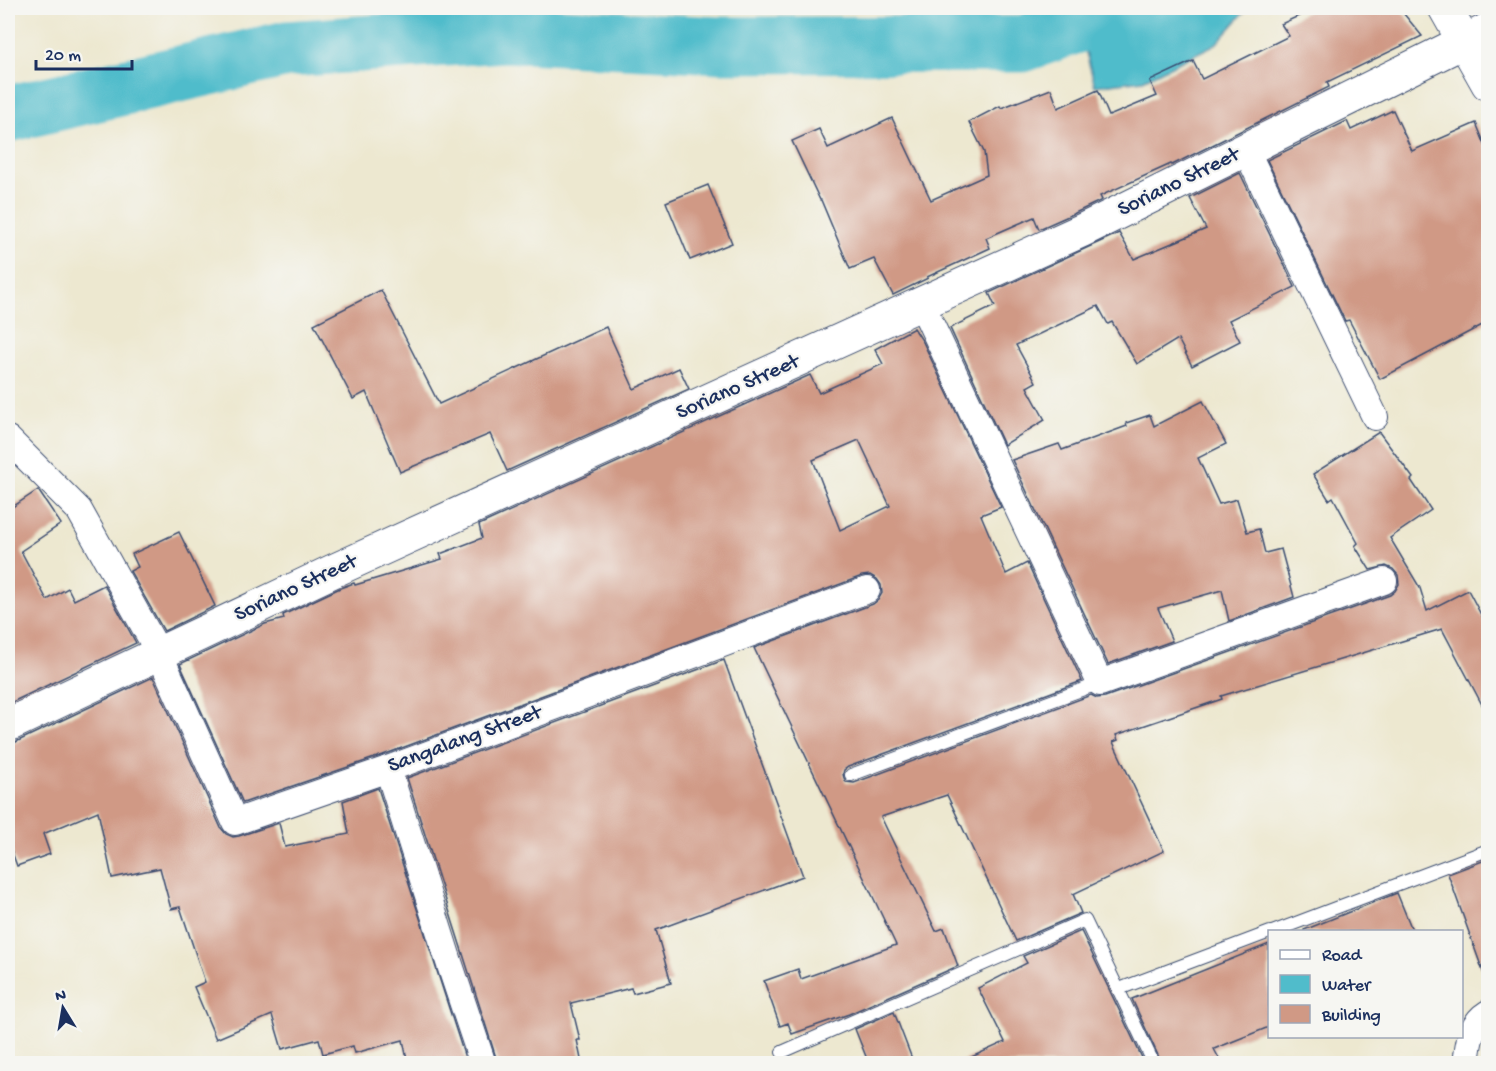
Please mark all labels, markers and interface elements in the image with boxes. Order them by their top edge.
scale bar [36,33,132,71]
text: 20 m [45,46,81,67]
street label: Soriano Street [1114,141,1246,224]
street label: Soriano Street [672,348,805,427]
street label: Soriano Street [231,548,363,629]
street label: Sangalang Street [385,699,547,780]
legend [1268,930,1463,1038]
text: Road [1322,946,1363,967]
text: Water [1322,976,1372,997]
north arrow [33,978,93,1038]
text: N [54,986,68,1007]
text: Building [1321,1006,1381,1027]

